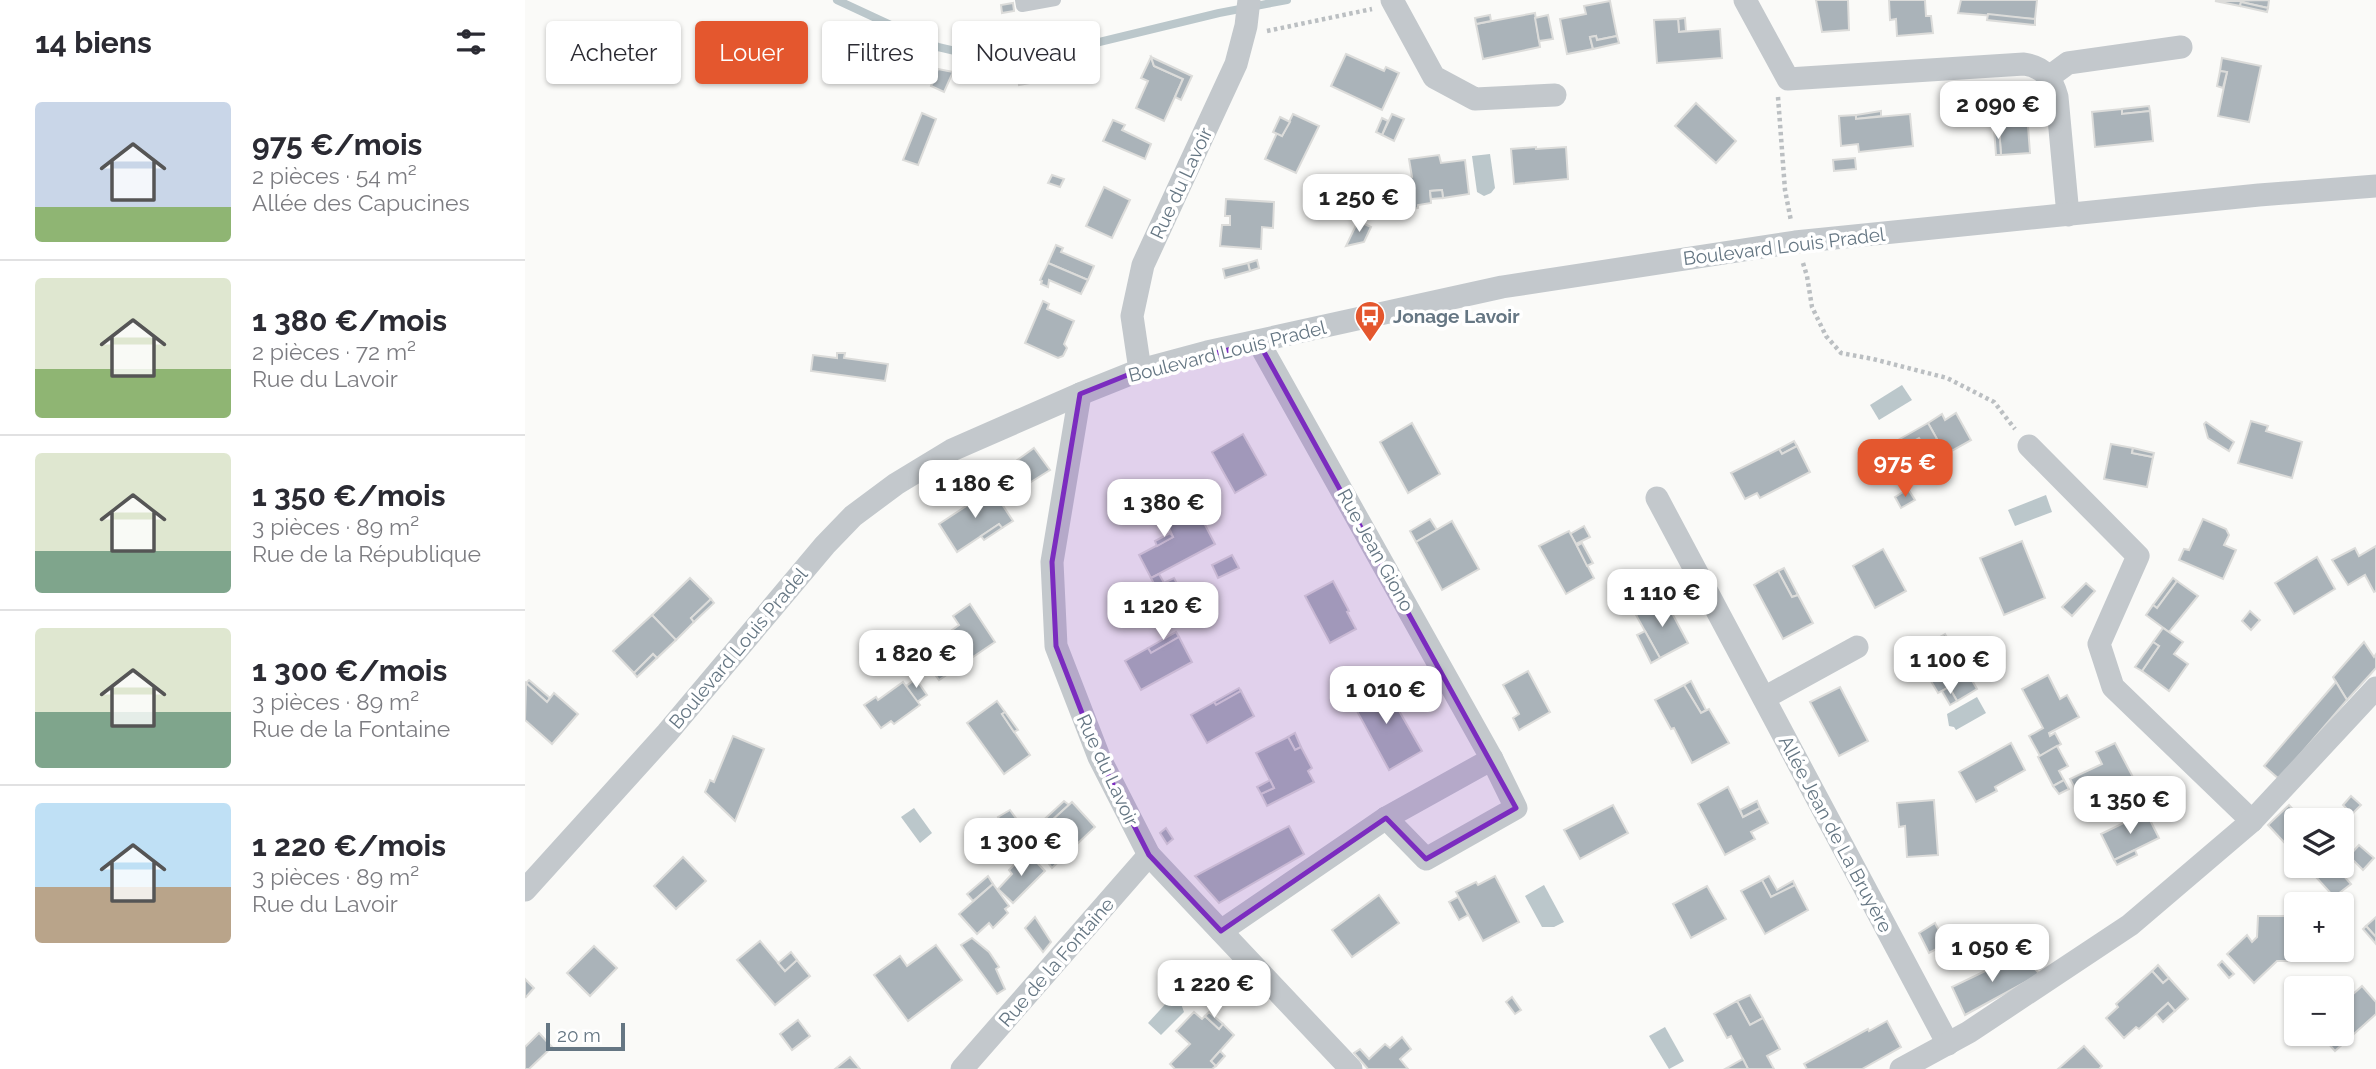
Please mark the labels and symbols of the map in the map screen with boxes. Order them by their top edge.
pin: 2 090 € [1933,82,2063,141]
street label: Rue du Lavoir [1146,123,1217,242]
pin: 1 250 € [1294,174,1424,234]
street label: Boulevard Louis Pradel [1682,223,1887,269]
bus stop icon: Jonage Lavoir [1353,299,1387,343]
place label: Jonage Lavoir [1393,305,1520,327]
street label: Boulevard Louis Pradel [1126,316,1329,386]
pin: 975 € [1856,440,1954,499]
pin: 1 180 € [910,461,1040,520]
pin: 1 380 € [1099,480,1229,539]
street label: Rue Jean Giono [1333,485,1419,615]
street label: Boulevard Louis Pradel [664,562,812,733]
pin: 1 110 € [1597,570,1727,629]
pin: 1 120 € [1098,582,1228,642]
pin: 1 820 € [851,630,981,690]
pin: 1 100 € [1885,636,2015,696]
pin: 1 010 € [1321,666,1451,726]
street label: Rue du Lavoir [1073,711,1144,830]
street label: Allée Jean de La Bruyère [1775,732,1897,936]
pin: 1 350 € [2065,776,2195,836]
pin: 1 300 € [956,818,1086,878]
street label: Rue de la Fontaine [994,893,1118,1031]
pin: 1 050 € [1927,925,2057,984]
pin: 1 220 € [1149,960,1279,1020]
scale bar [546,1020,625,1052]

